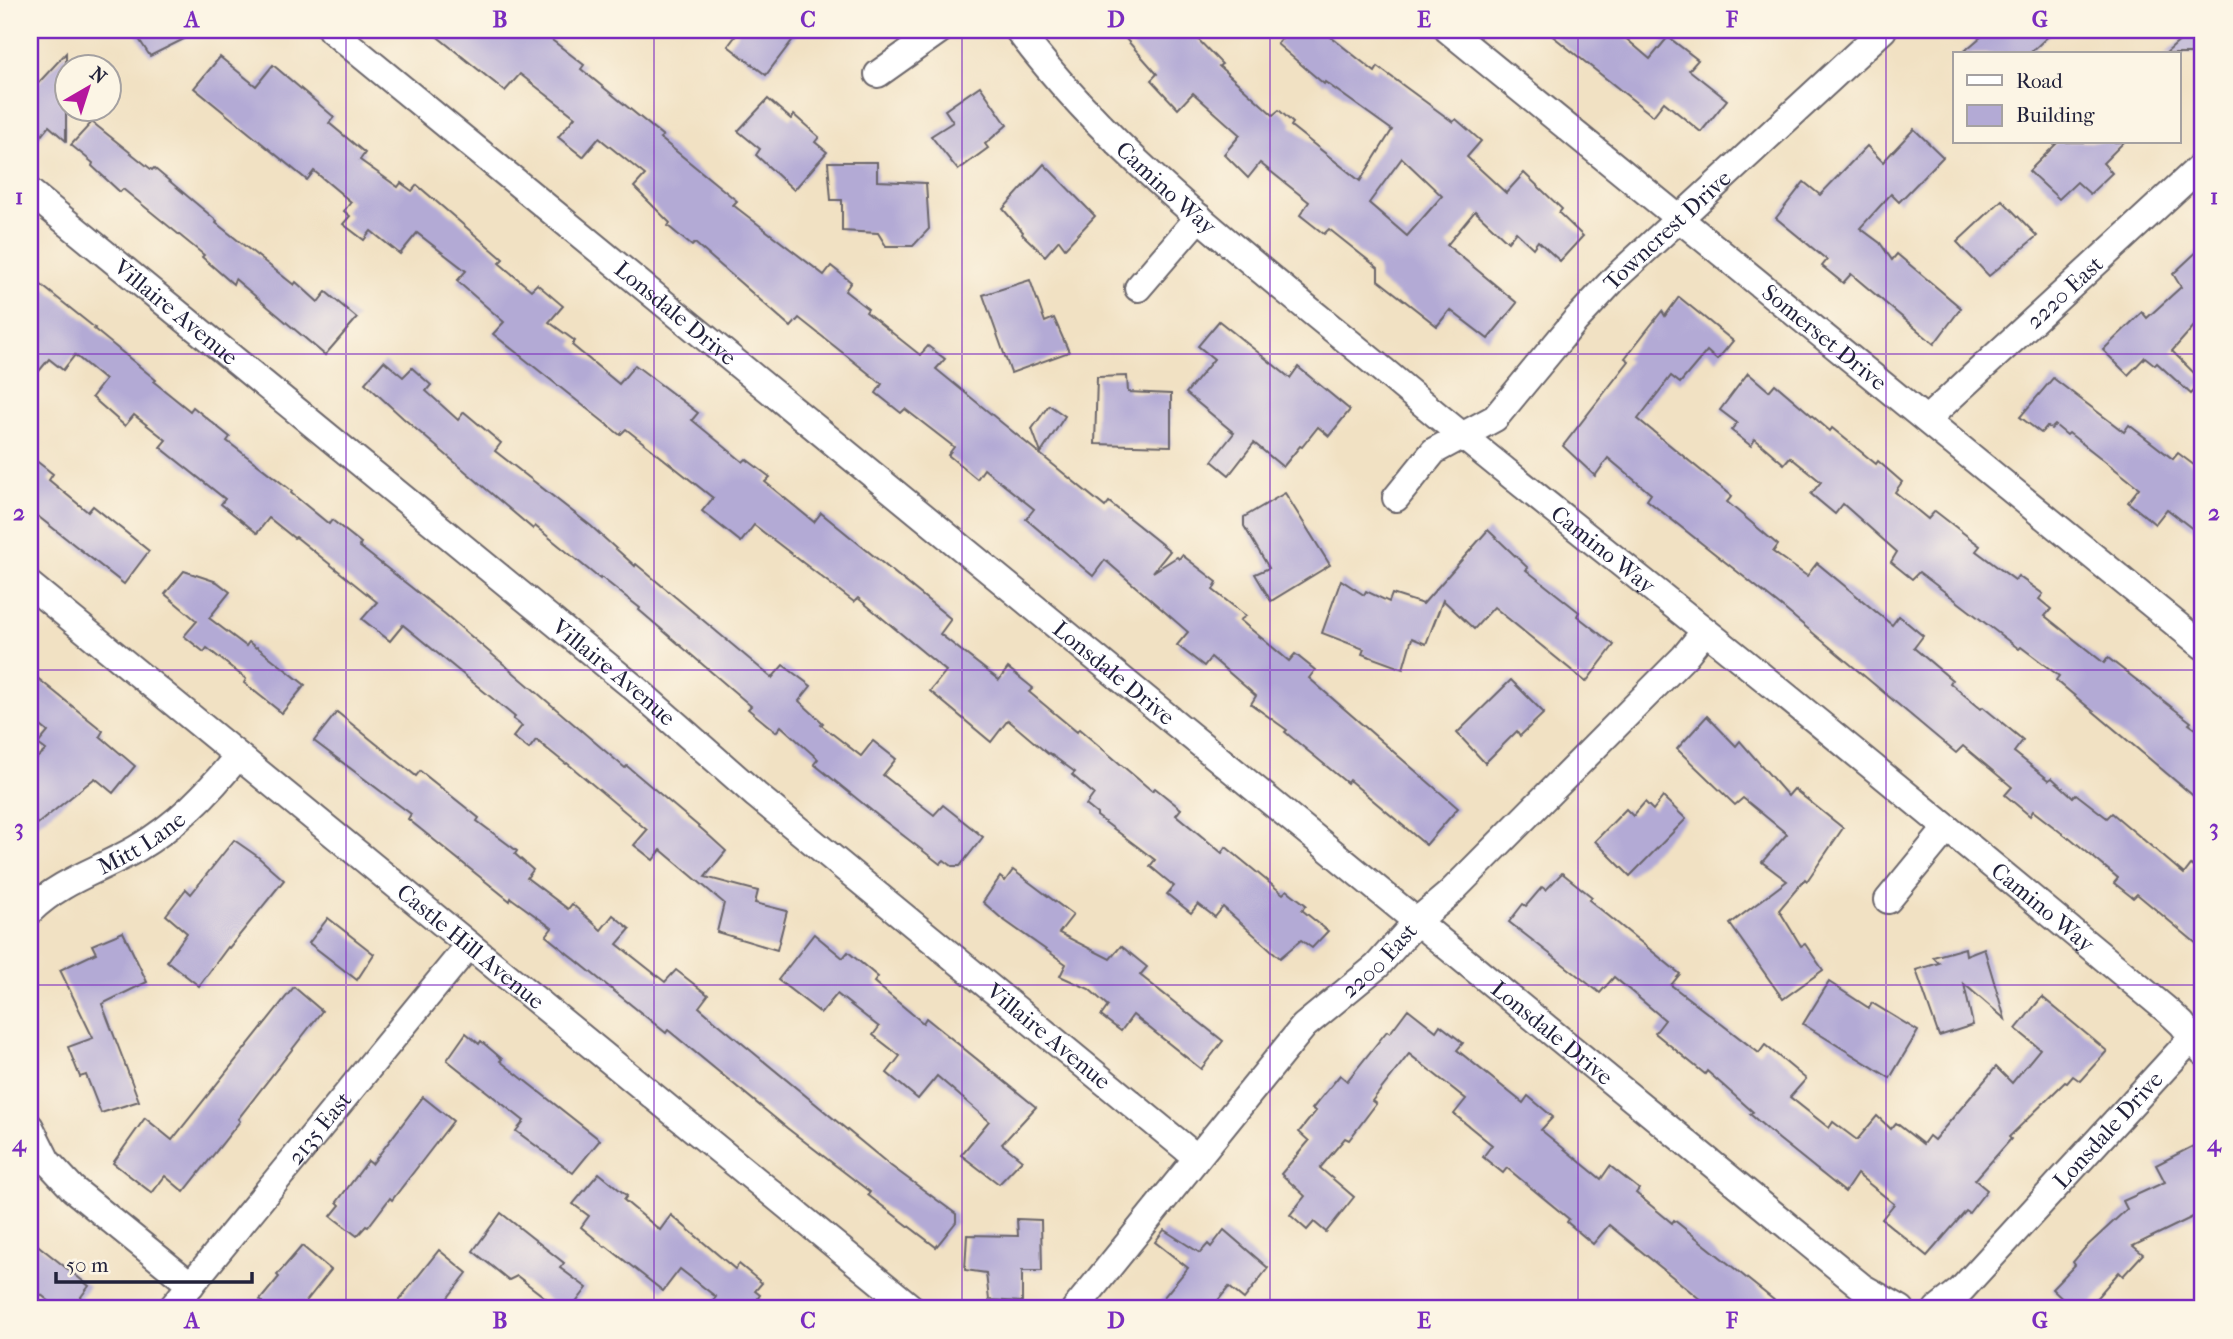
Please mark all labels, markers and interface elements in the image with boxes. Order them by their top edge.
text: A [183,6,201,33]
text: B [493,6,508,33]
text: C [800,6,816,33]
text: D [1107,6,1125,33]
text: E [1417,6,1431,33]
text: F [1725,6,1739,33]
text: G [2032,6,2048,33]
north arrow [52,52,122,122]
legend [1953,52,2180,144]
text: N [86,62,111,89]
text: Road [2016,69,2063,93]
text: Building [2016,103,2095,127]
street label: Camino Way [1110,136,1222,241]
street label: Towncrest Drive [1598,165,1737,296]
text: 1 [15,183,23,210]
text: 1 [2210,183,2218,210]
street label: 2220 East [2021,250,2109,334]
street label: Villaire Avenue [108,253,243,371]
street label: Lonsdale Drive [609,256,742,371]
street label: Somerset Drive [1756,279,1892,396]
text: 2 [13,499,25,526]
text: 2 [2208,499,2220,526]
street label: Camino Way [1545,500,1661,600]
street label: Villaire Avenue [546,613,681,732]
street label: Lonsdale Drive [1047,615,1180,731]
street label: Mitt Lane [93,806,191,880]
text: 3 [14,814,24,841]
text: 3 [2209,814,2219,841]
street label: Camino Way [1986,857,2100,958]
street label: Castle Hill Avenue [391,879,550,1015]
street label: 2200 East [1336,918,1423,1004]
street label: Lonsdale Drive [1486,975,1618,1091]
street label: Villaire Avenue [980,977,1116,1095]
street label: Lonsdale Drive [2048,1066,2169,1194]
street label: 2135 East [282,1087,357,1170]
text: 4 [11,1130,27,1157]
text: 4 [2206,1130,2222,1157]
scale bar [56,1241,252,1285]
text: 50 m [66,1253,109,1277]
text: A [183,1307,201,1334]
text: B [493,1307,508,1334]
text: C [800,1307,816,1334]
text: D [1107,1307,1125,1334]
text: E [1417,1307,1431,1334]
text: F [1725,1307,1739,1334]
text: G [2032,1307,2048,1334]

